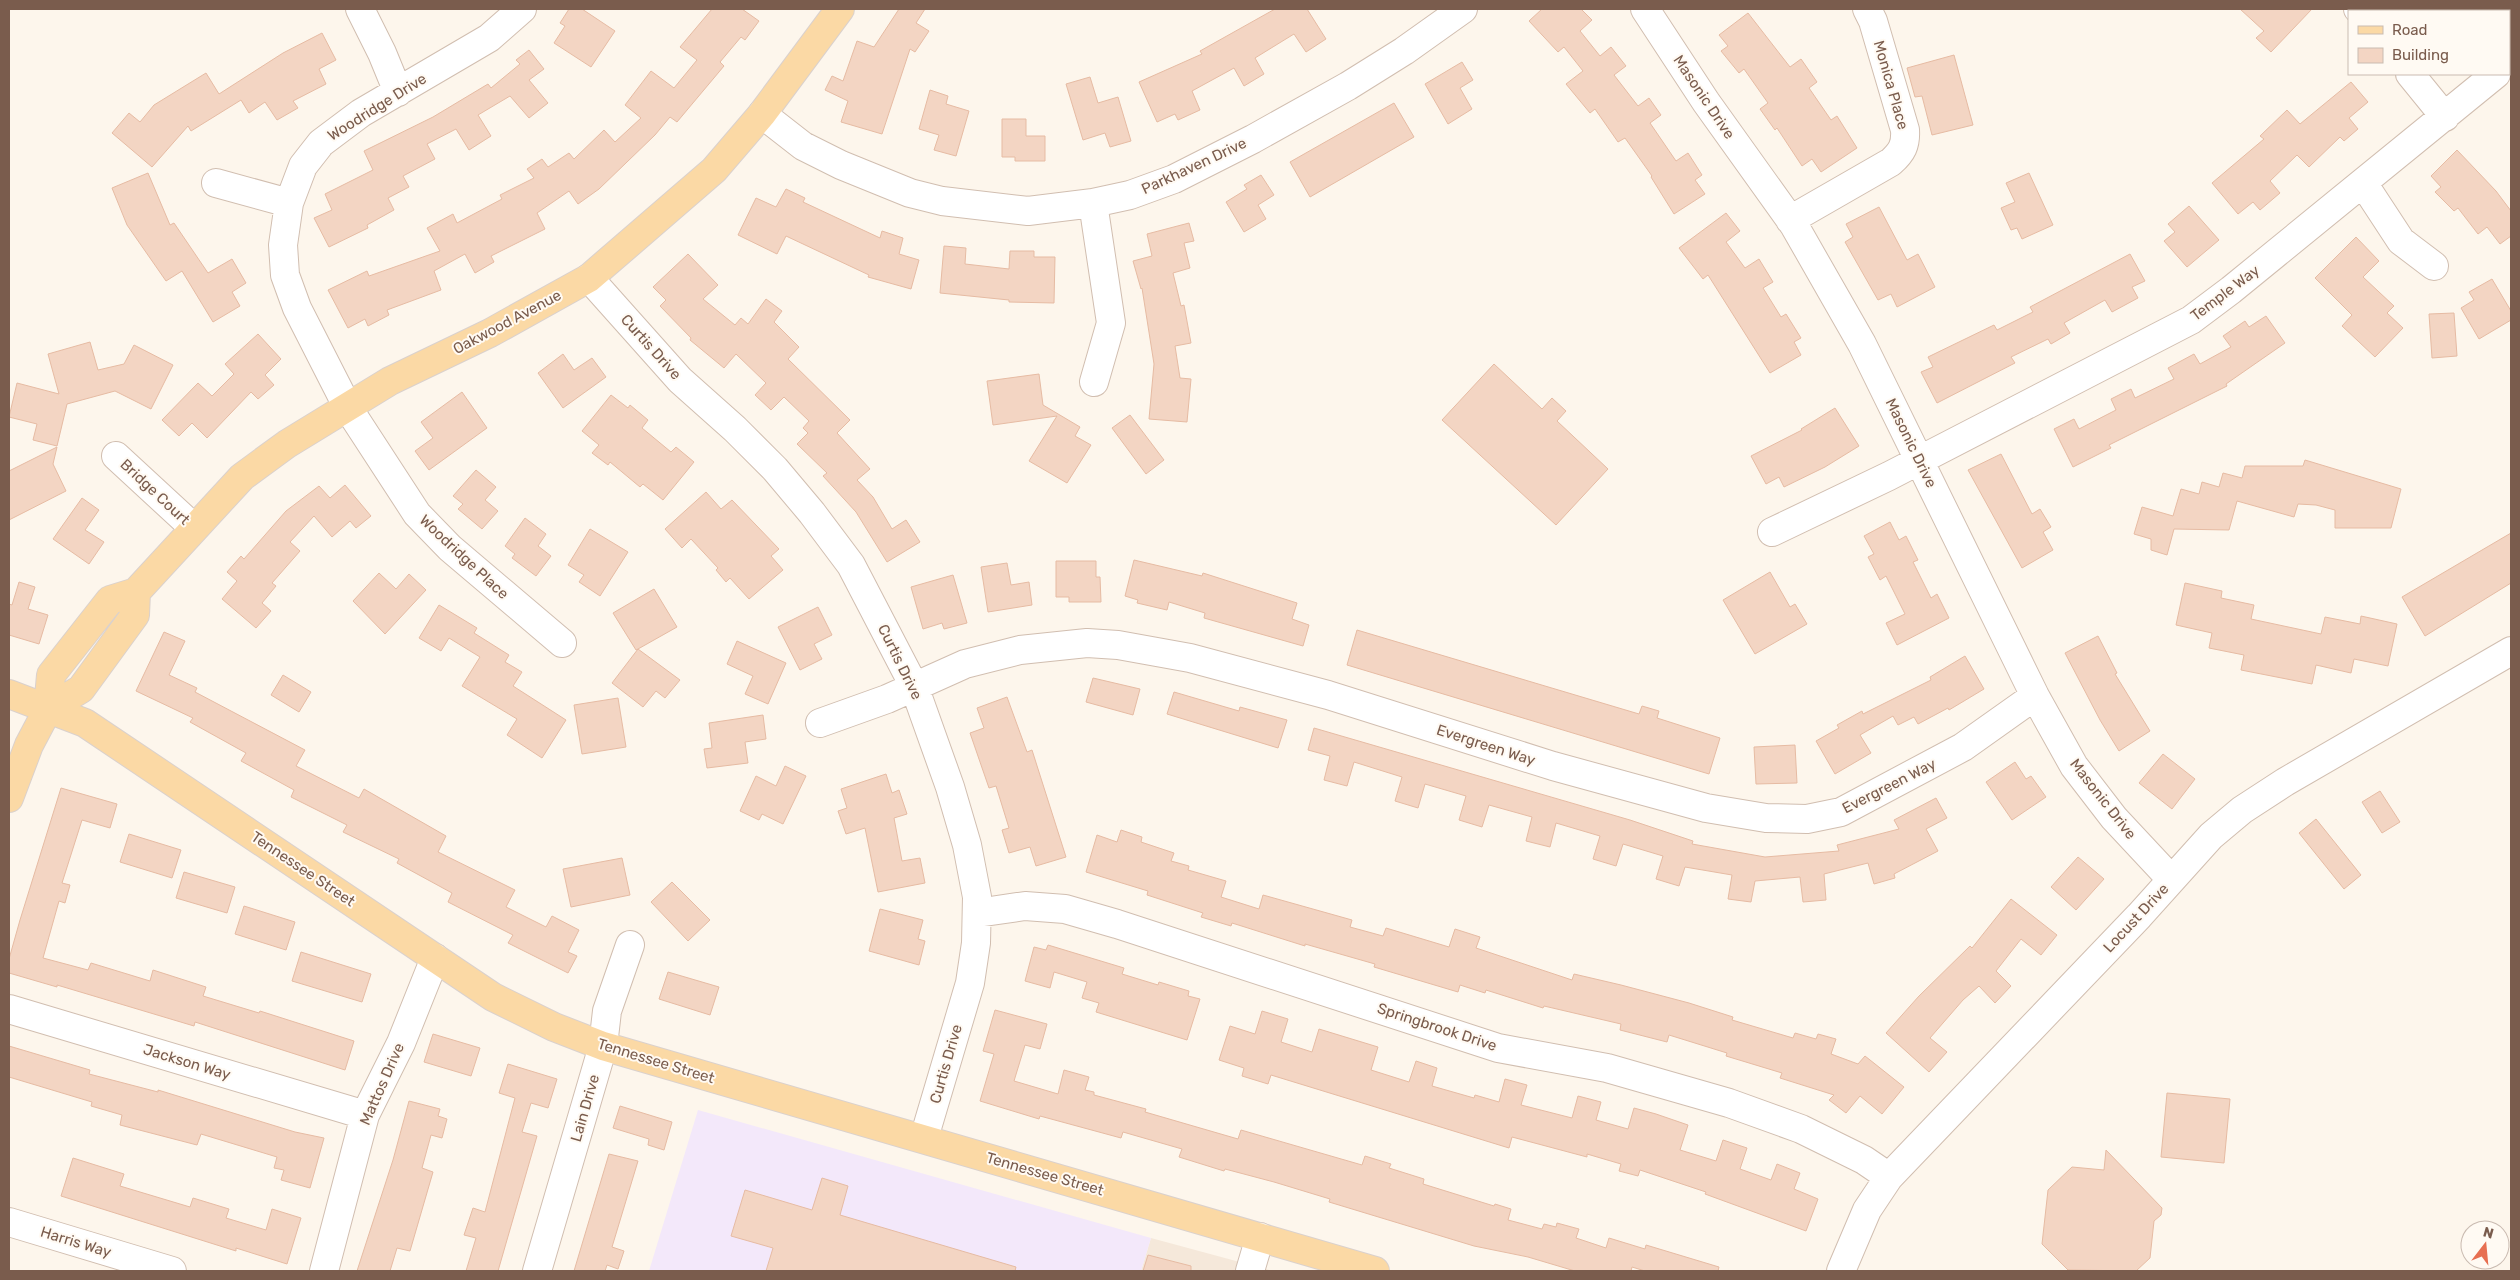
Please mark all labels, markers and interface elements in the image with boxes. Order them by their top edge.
legend [2348,10,2510,75]
text: Road [2392,21,2428,39]
street label: Monica Place [1870,38,1912,132]
text: Building [2392,46,2449,64]
street label: Masonic Drive [1669,52,1739,142]
street label: Woodridge Drive [324,69,430,145]
street label: Parkhaven Drive [1139,134,1249,198]
street label: Temple Way [2187,261,2263,325]
street label: Oakwood Avenue [450,286,564,358]
street label: Curtis Drive [617,311,685,383]
street label: Masonic Drive [1882,395,1940,491]
street label: Bridge Court [116,455,194,529]
street label: Woodridge Place [416,511,512,603]
street label: Curtis Drive [874,621,926,703]
street label: Evergreen Way [1434,721,1538,769]
street label: Evergreen Way [1839,755,1939,817]
street label: Masonic Drive [2066,755,2140,843]
street label: Tennessee Street [248,828,358,910]
street label: Locust Drive [2100,880,2172,956]
street label: Springbrook Drive [1375,999,1499,1055]
street label: Curtis Drive [926,1022,966,1106]
street label: Tennessee Street [595,1035,717,1087]
street label: Jackson Way [141,1040,233,1084]
street label: Mattos Drive [356,1040,408,1128]
street label: Lain Drive [567,1072,603,1144]
street label: Tennessee Street [984,1149,1106,1199]
north arrow [2460,1220,2510,1270]
street label: Harris Way [38,1223,114,1261]
text: N [2481,1223,2496,1243]

